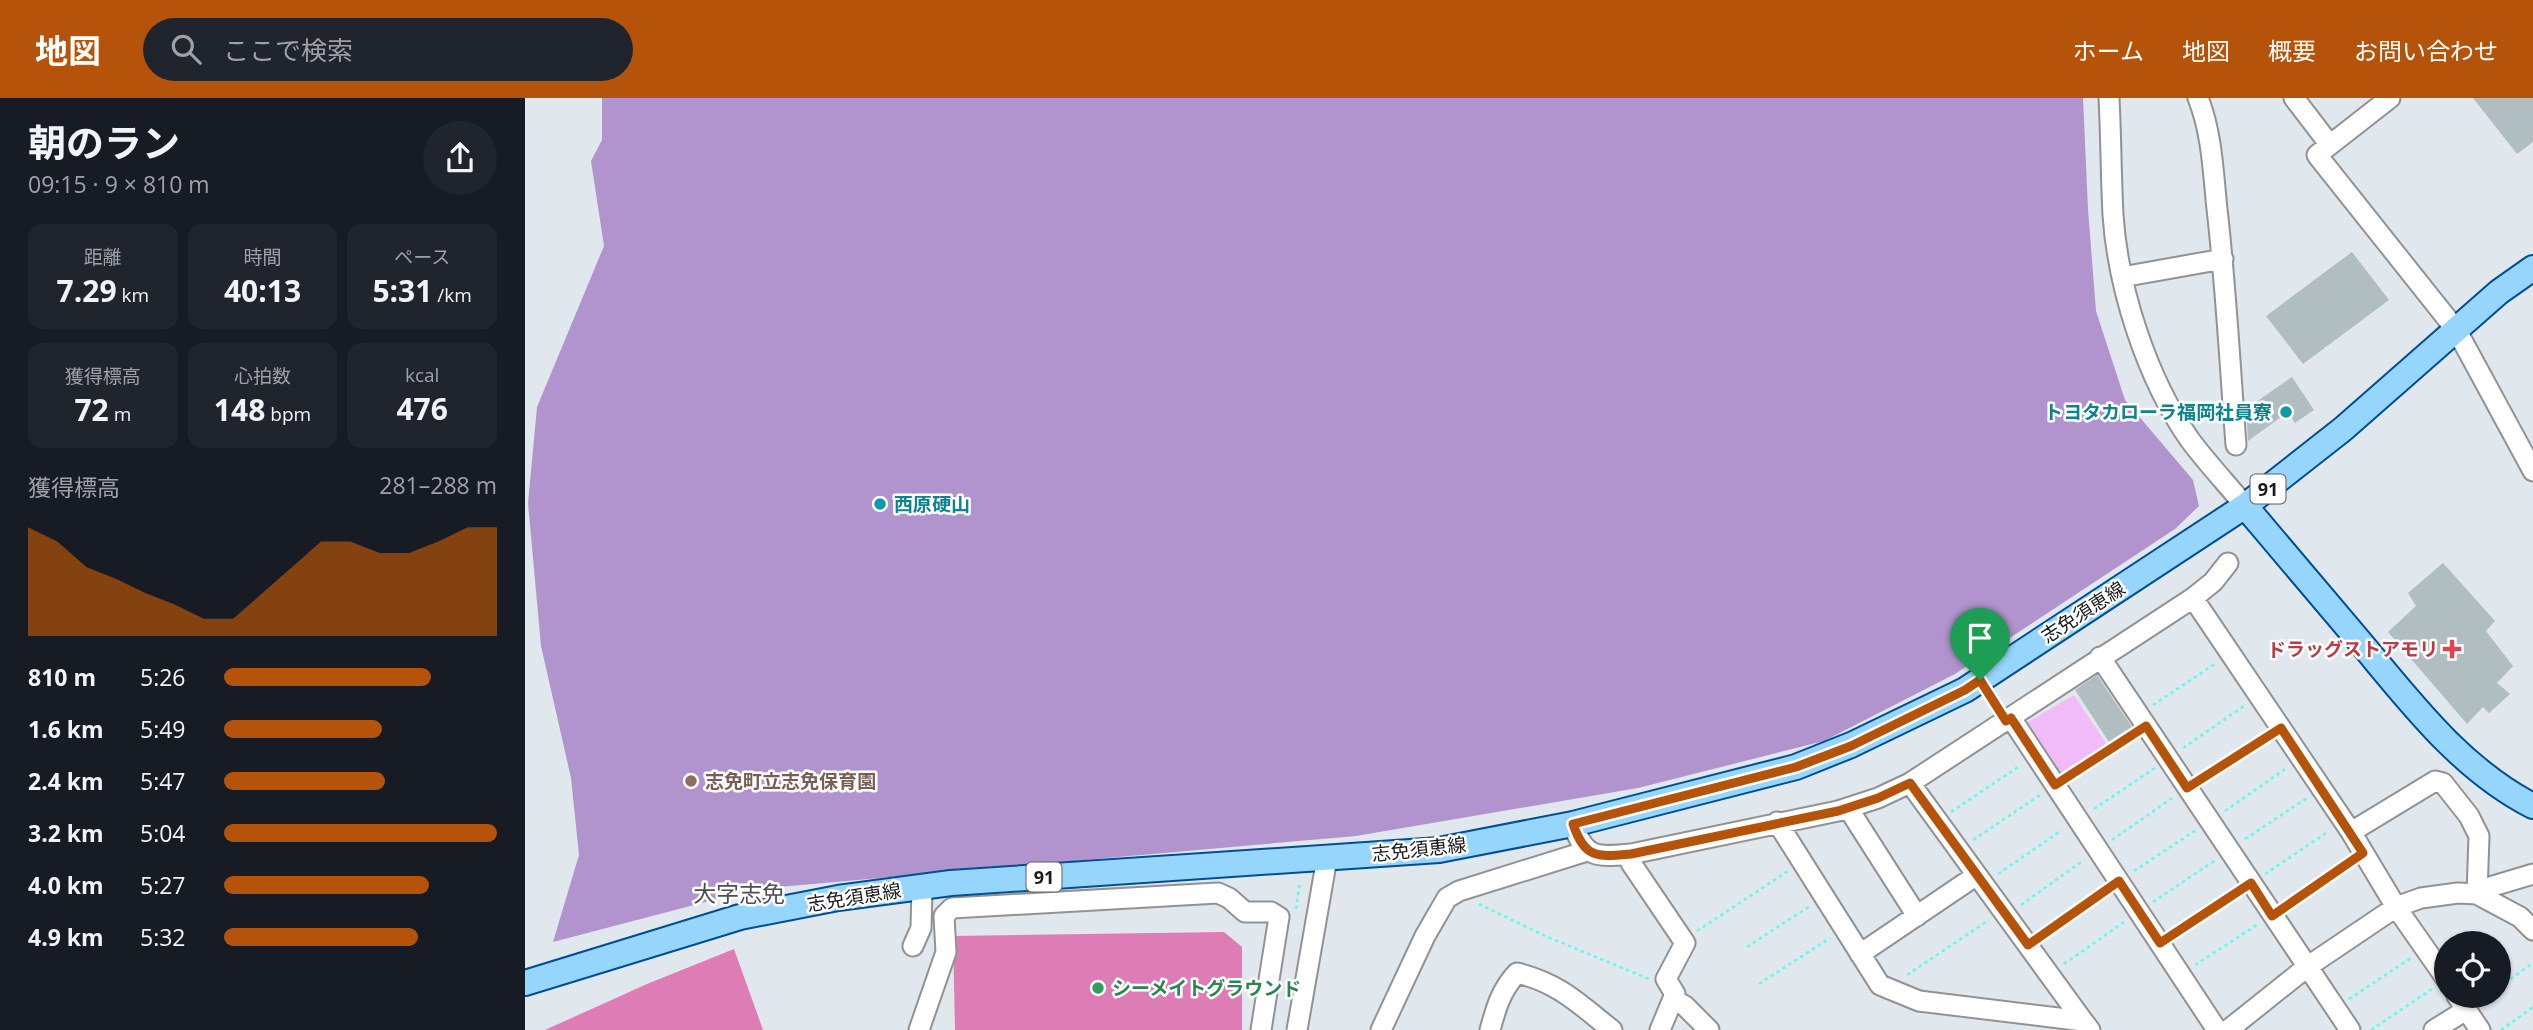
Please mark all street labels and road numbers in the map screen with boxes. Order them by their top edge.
road number: 91 [2251,474,2285,503]
street label: 志免須恵線 [2036,575,2130,649]
street label: 志免須恵線 [1370,831,1468,867]
road number: 91 [1027,862,1061,892]
street label: 志免須恵線 [805,877,903,917]

